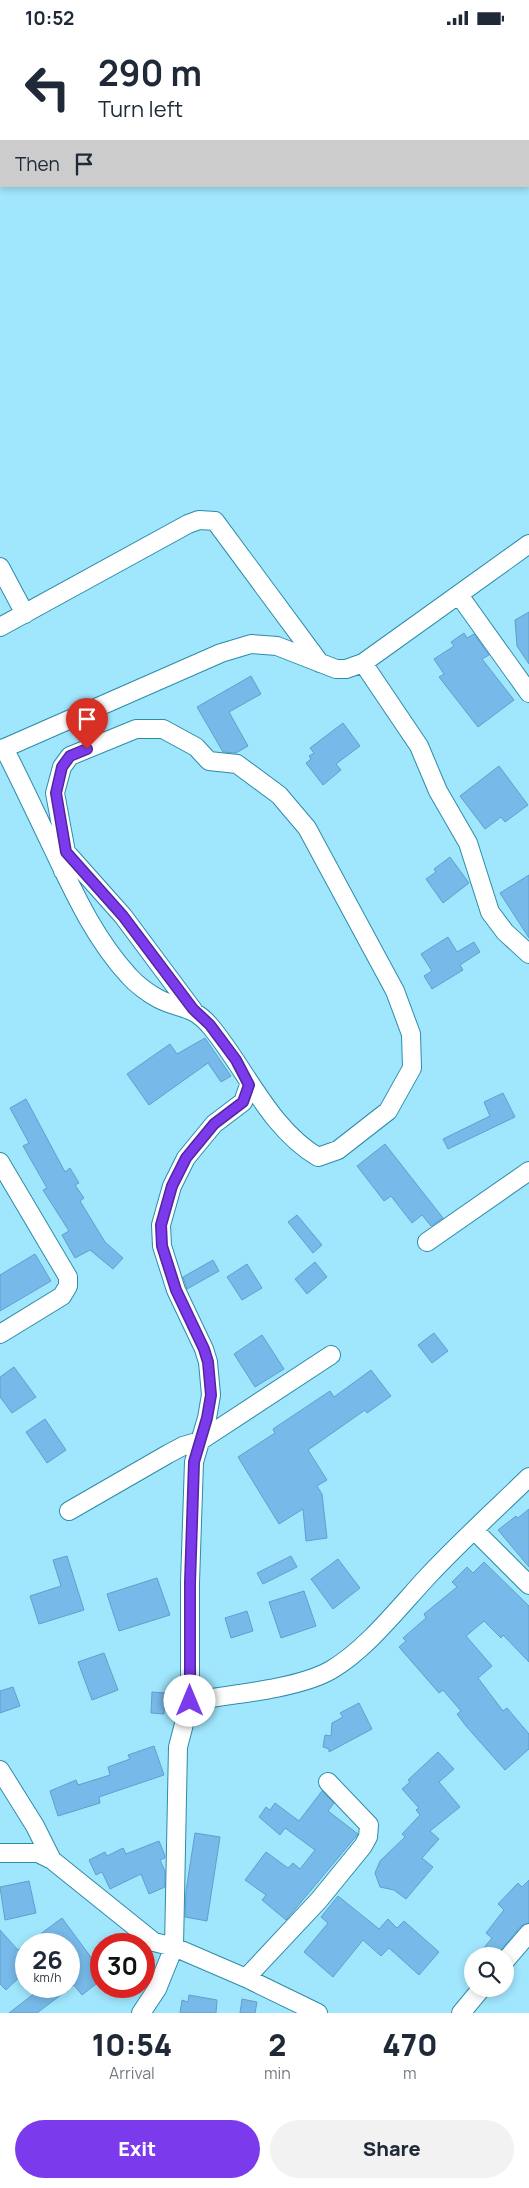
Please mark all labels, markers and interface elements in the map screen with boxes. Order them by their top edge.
text: 10:52 [25,5,74,31]
text: 290 m [98,49,202,97]
icon: left [15,55,80,120]
text: Turn left [98,94,183,124]
icon: arrive [70,150,98,178]
text: Then [15,151,60,177]
pin [66,698,108,749]
icon: arrive [73,705,101,733]
position arrow [163,1674,215,1726]
speed limit sign: 30 [90,1933,155,1998]
text: 26 [32,1942,63,1977]
map controls [464,1947,514,1997]
button: search [464,1947,514,1997]
text: km/h [34,1969,61,1986]
text: 10:54 [92,2024,172,2065]
text: 2 [268,2024,286,2065]
text: 470 [382,2024,437,2065]
text: Arrival [109,2062,155,2084]
text: min [264,2062,291,2084]
text: m [403,2062,417,2084]
button: Exit [15,2120,260,2178]
button: Share [270,2120,514,2178]

